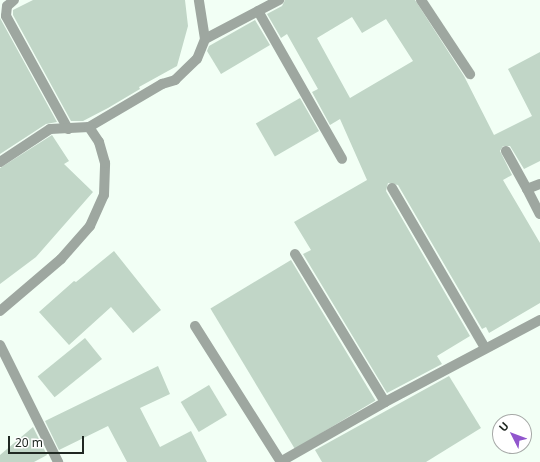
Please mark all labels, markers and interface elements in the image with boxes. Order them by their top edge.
north arrow [492,414,532,454]
text: U [495,418,512,434]
scale bar [10,428,86,454]
text: 20 m [15,434,43,451]

